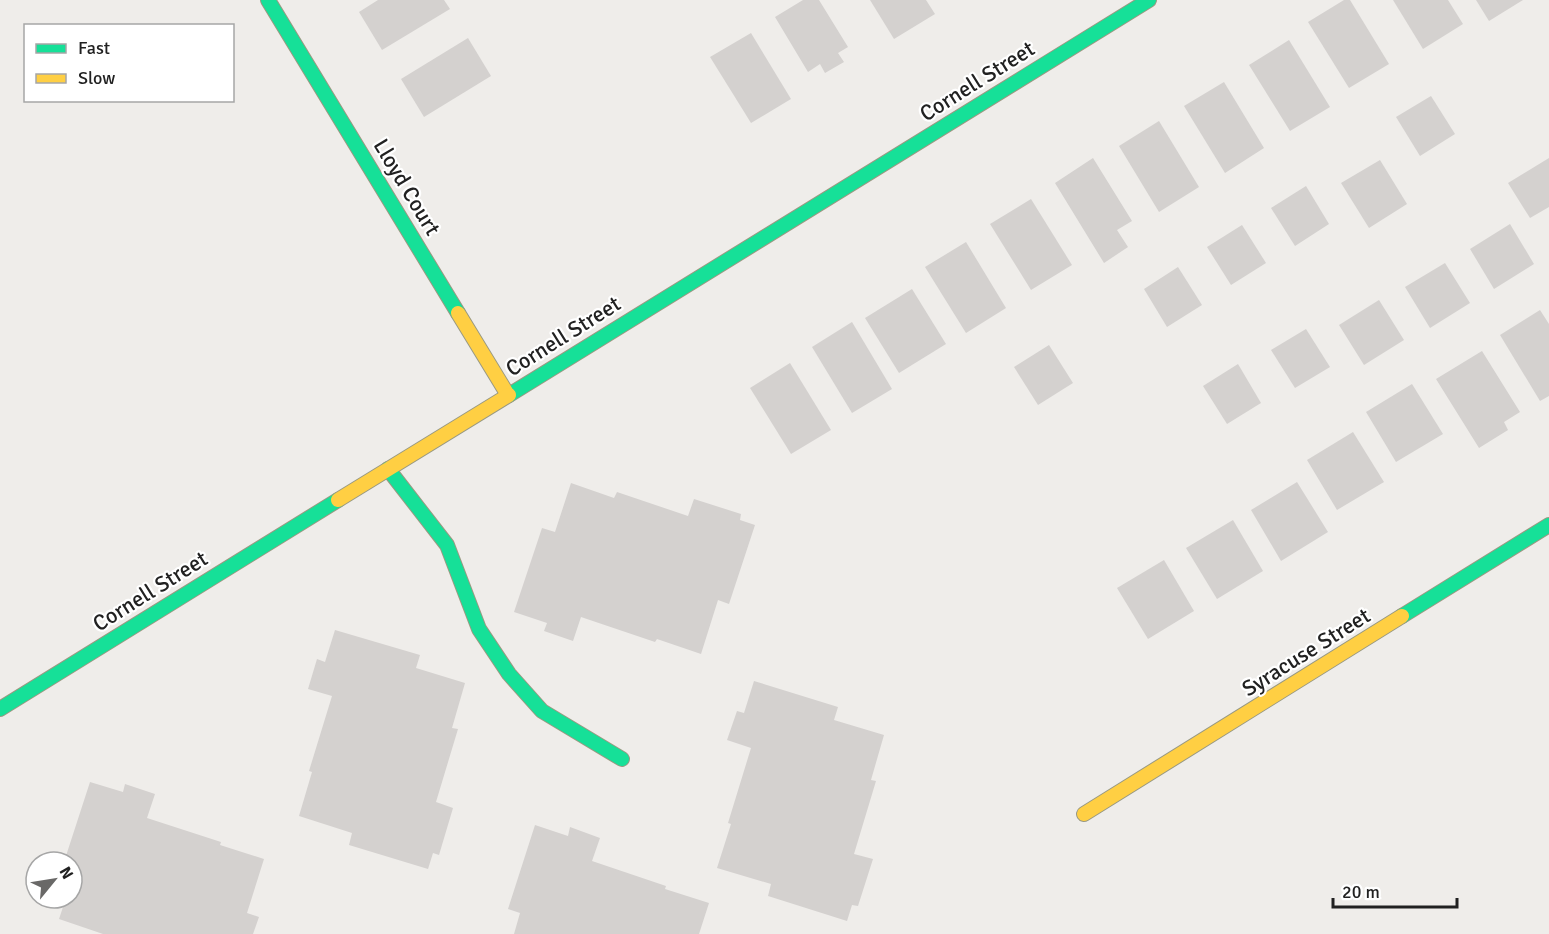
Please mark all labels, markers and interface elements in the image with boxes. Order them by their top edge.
legend [24,24,234,102]
street label: Cornell Street [915,35,1040,127]
text: Fast [78,37,110,59]
text: Slow [78,67,115,89]
street label: Lloyd Court [368,134,447,241]
street label: Cornell Street [501,290,626,382]
street label: Cornell Street [88,545,213,637]
street label: Syracuse Street [1237,602,1375,702]
north arrow [24,850,84,910]
text: N [55,863,78,883]
scale bar [1333,871,1458,909]
text: 20 m [1342,881,1380,903]

